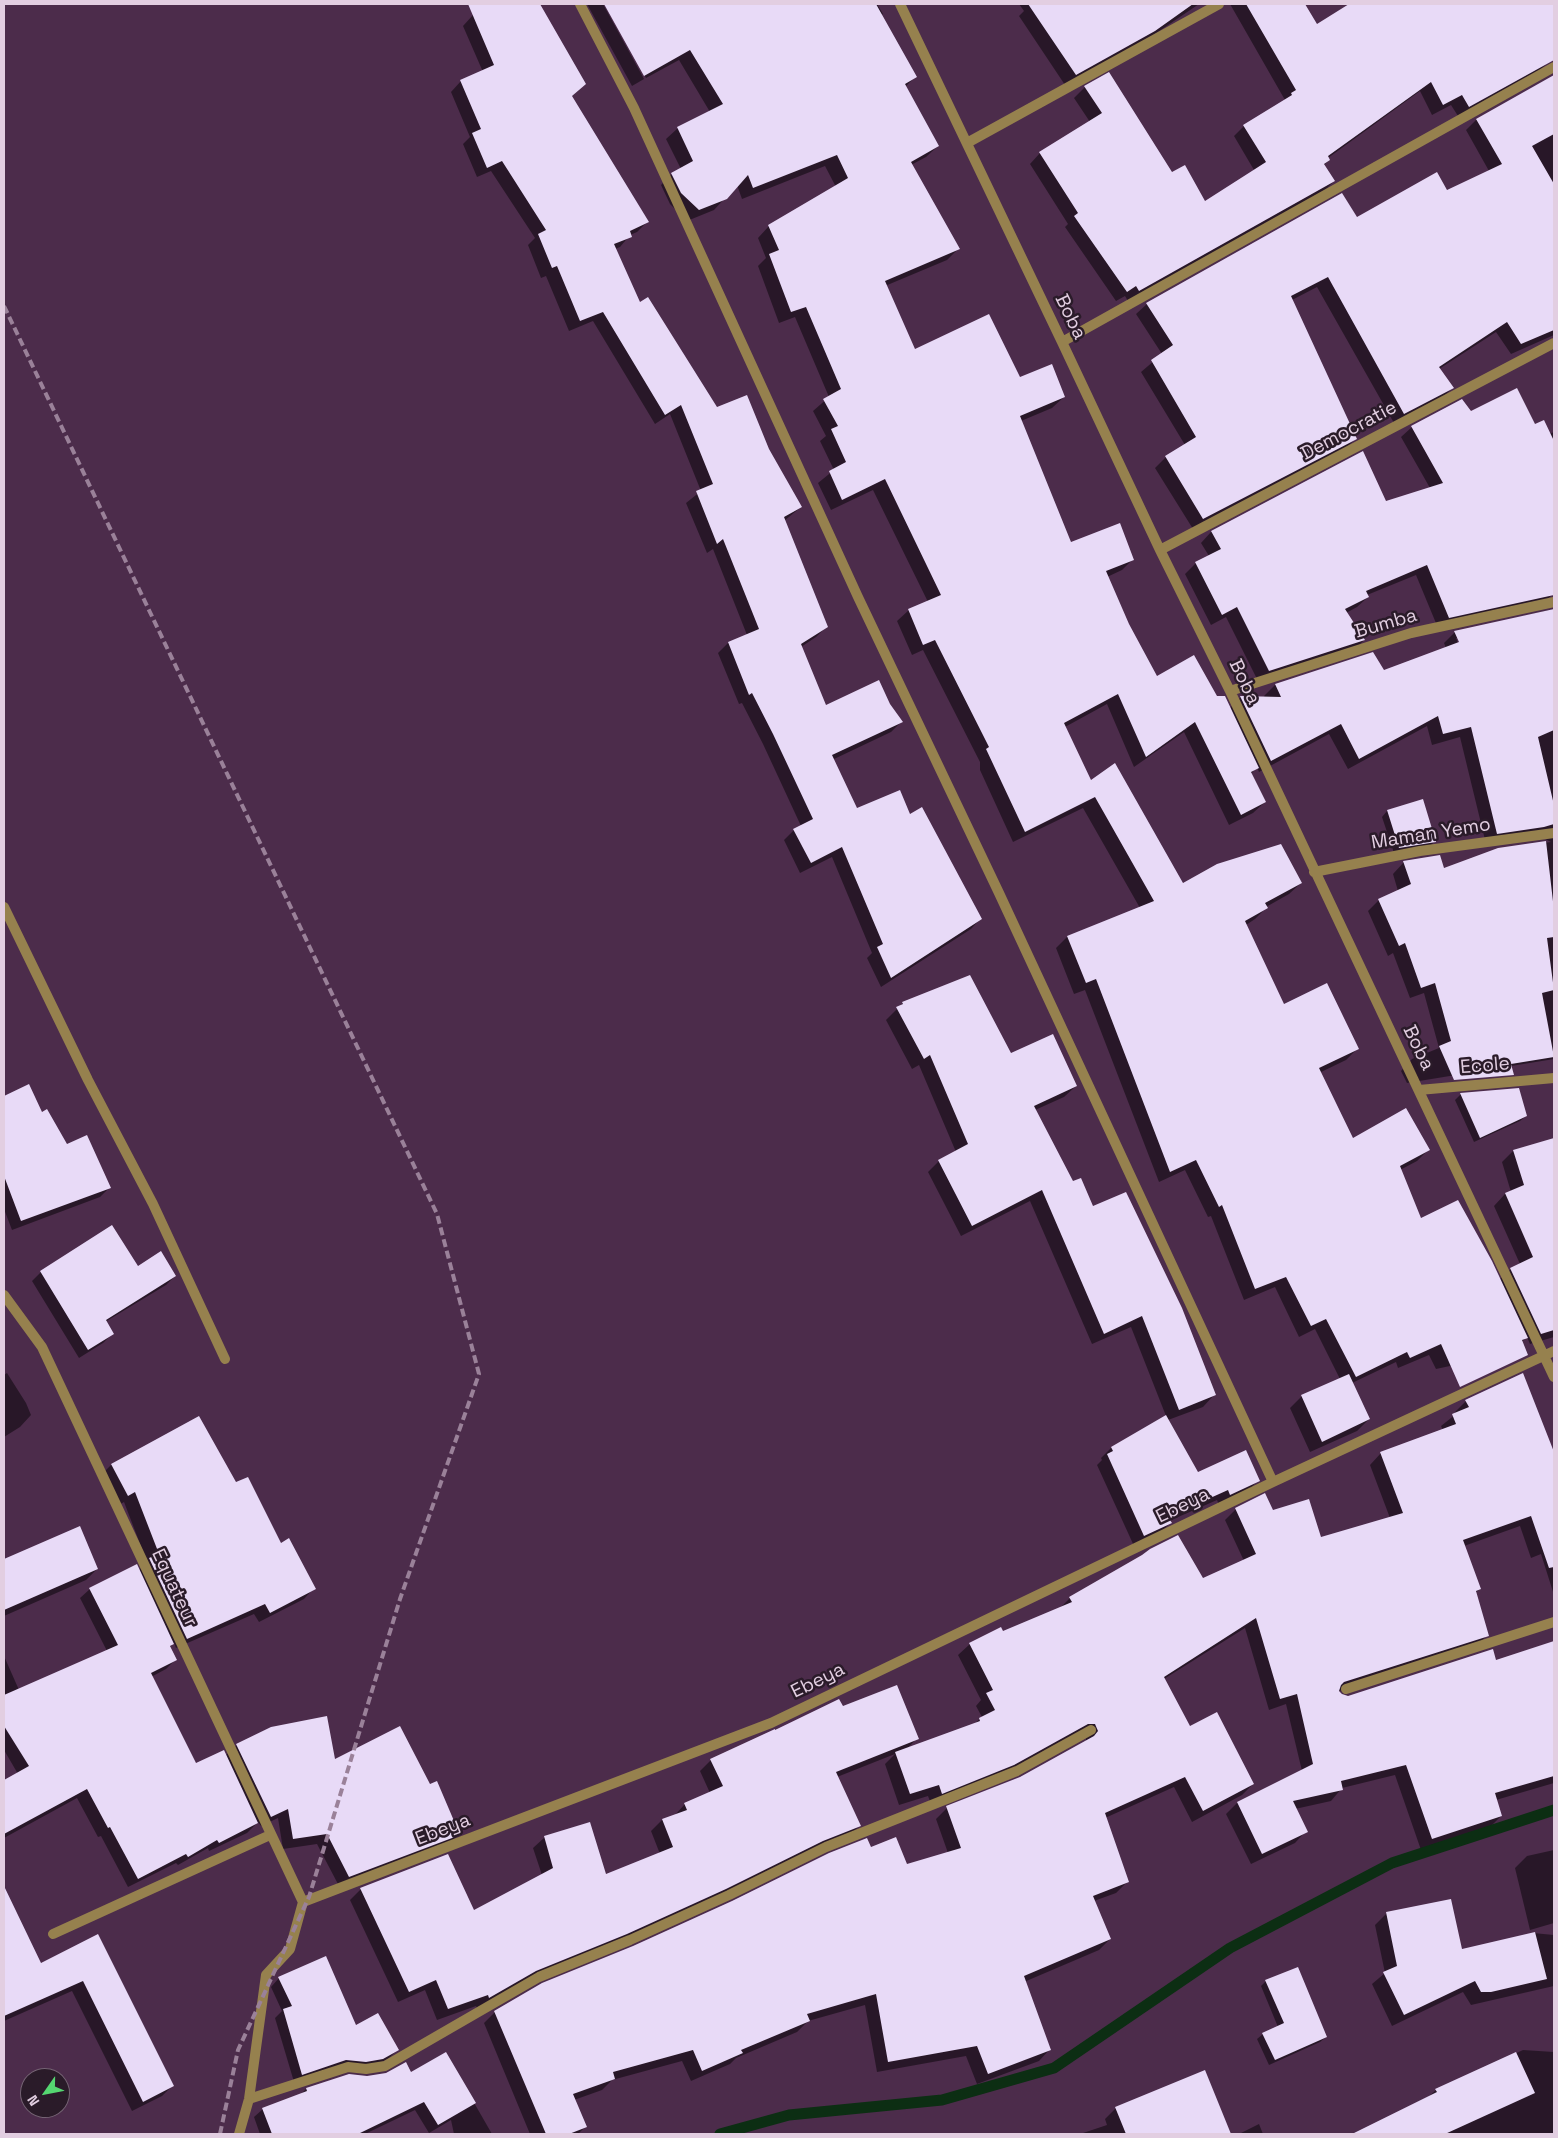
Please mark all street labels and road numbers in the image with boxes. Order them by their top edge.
street label: Boba [1049,291,1091,343]
street label: Democratie [1297,396,1401,466]
street label: Bumba [1352,604,1420,644]
street label: Boba [1223,656,1265,708]
street label: Maman Yemo [1370,813,1492,855]
street label: Boba [1397,1022,1439,1074]
street label: Ecole [1459,1052,1511,1080]
street label: Ebeya [1153,1483,1213,1529]
street label: Equateur [146,1545,202,1631]
street label: Ebeya [788,1658,848,1704]
street label: Ebeya [412,1809,474,1851]

